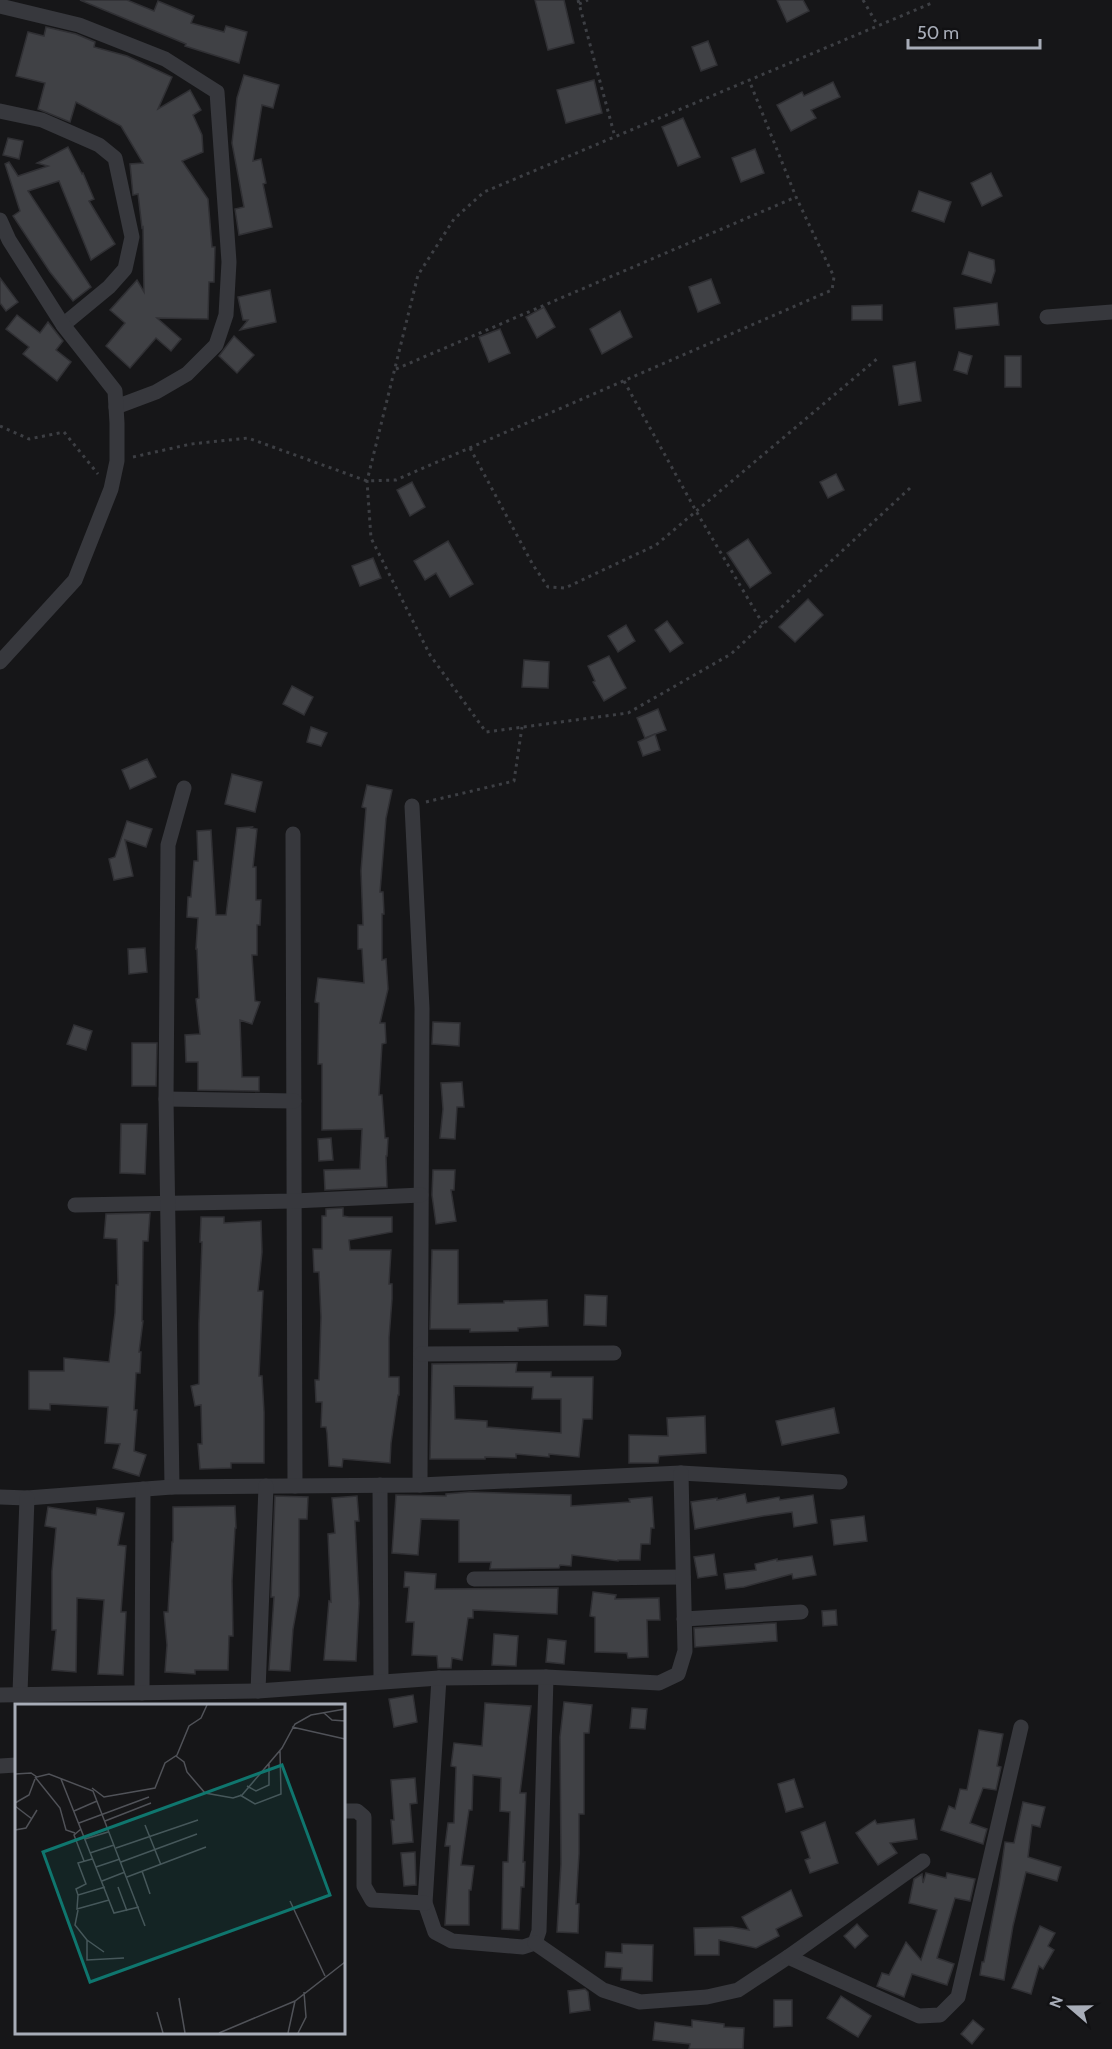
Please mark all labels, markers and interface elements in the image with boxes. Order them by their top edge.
scale bar [908,12,1040,50]
text: 50 m [917,22,959,44]
inset map [15,1704,345,2034]
north arrow [1040,1977,1100,2037]
text: N [1046,1993,1067,2011]

